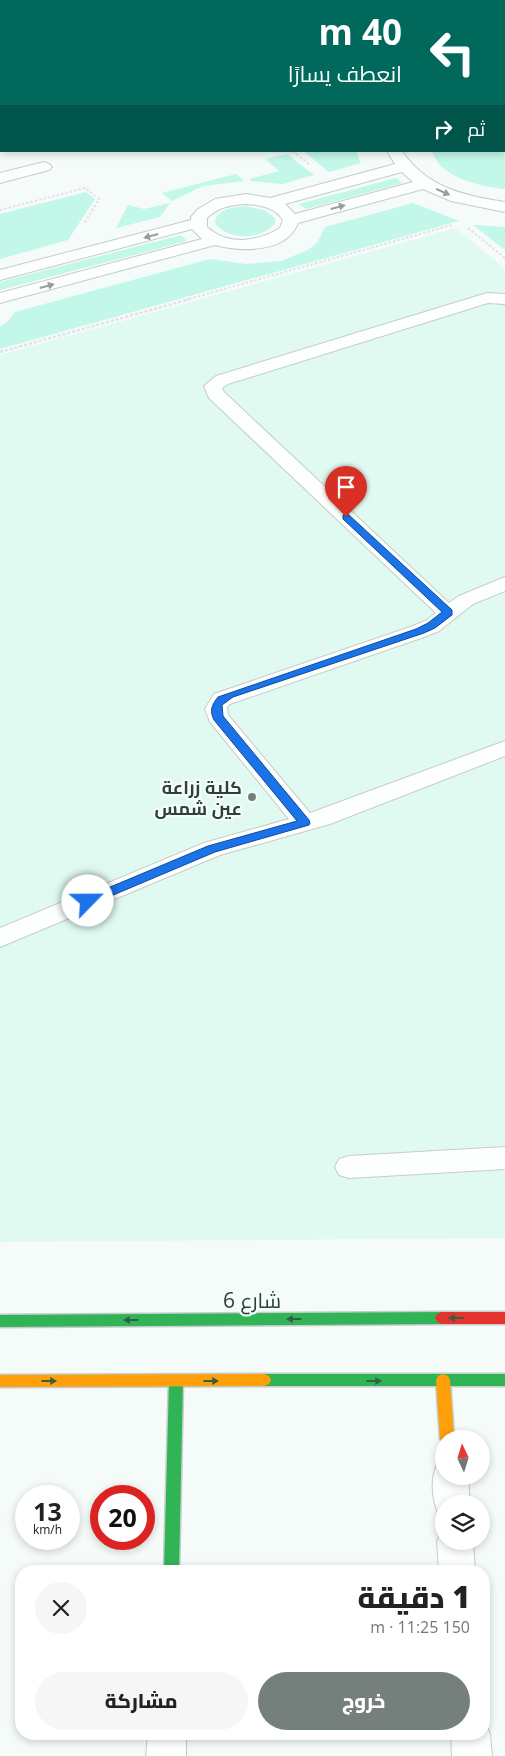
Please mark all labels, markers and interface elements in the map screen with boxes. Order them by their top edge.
text: 40 m [319,8,402,55]
icon: left [420,20,485,85]
text: انعطف يسارًا [288,58,402,88]
icon: right [429,115,457,143]
text: ثم [467,116,485,142]
one-way arrow [436,189,450,197]
one-way arrow [330,203,346,211]
one-way arrow [143,232,158,240]
one-way arrow [40,281,55,289]
pin [325,466,367,517]
icon: arrive [332,473,360,501]
place label: كلية زراعة عين شمس [154,775,242,820]
marker: كلية زراعة عين شمس [246,791,258,803]
position arrow [61,874,113,926]
street label: شارع 6 [223,1286,281,1315]
one-way arrow [448,1314,464,1322]
one-way arrow [286,1315,302,1323]
one-way arrow [123,1316,139,1324]
one-way arrow [41,1377,57,1385]
one-way arrow [203,1377,219,1385]
one-way arrow [366,1377,382,1385]
north arrow [435,1430,490,1485]
map controls [435,1430,490,1550]
speed limit sign: 20 [90,1485,155,1550]
text: 13 [33,1494,62,1528]
button: layers [435,1495,490,1550]
text: km/h [33,1521,62,1538]
text: 1 دقيقة [358,1576,470,1617]
button: close [35,1582,87,1634]
text: 150 m · 11:25 [370,1616,470,1638]
button: مشاركة [35,1672,248,1730]
button: خروج [258,1672,470,1730]

